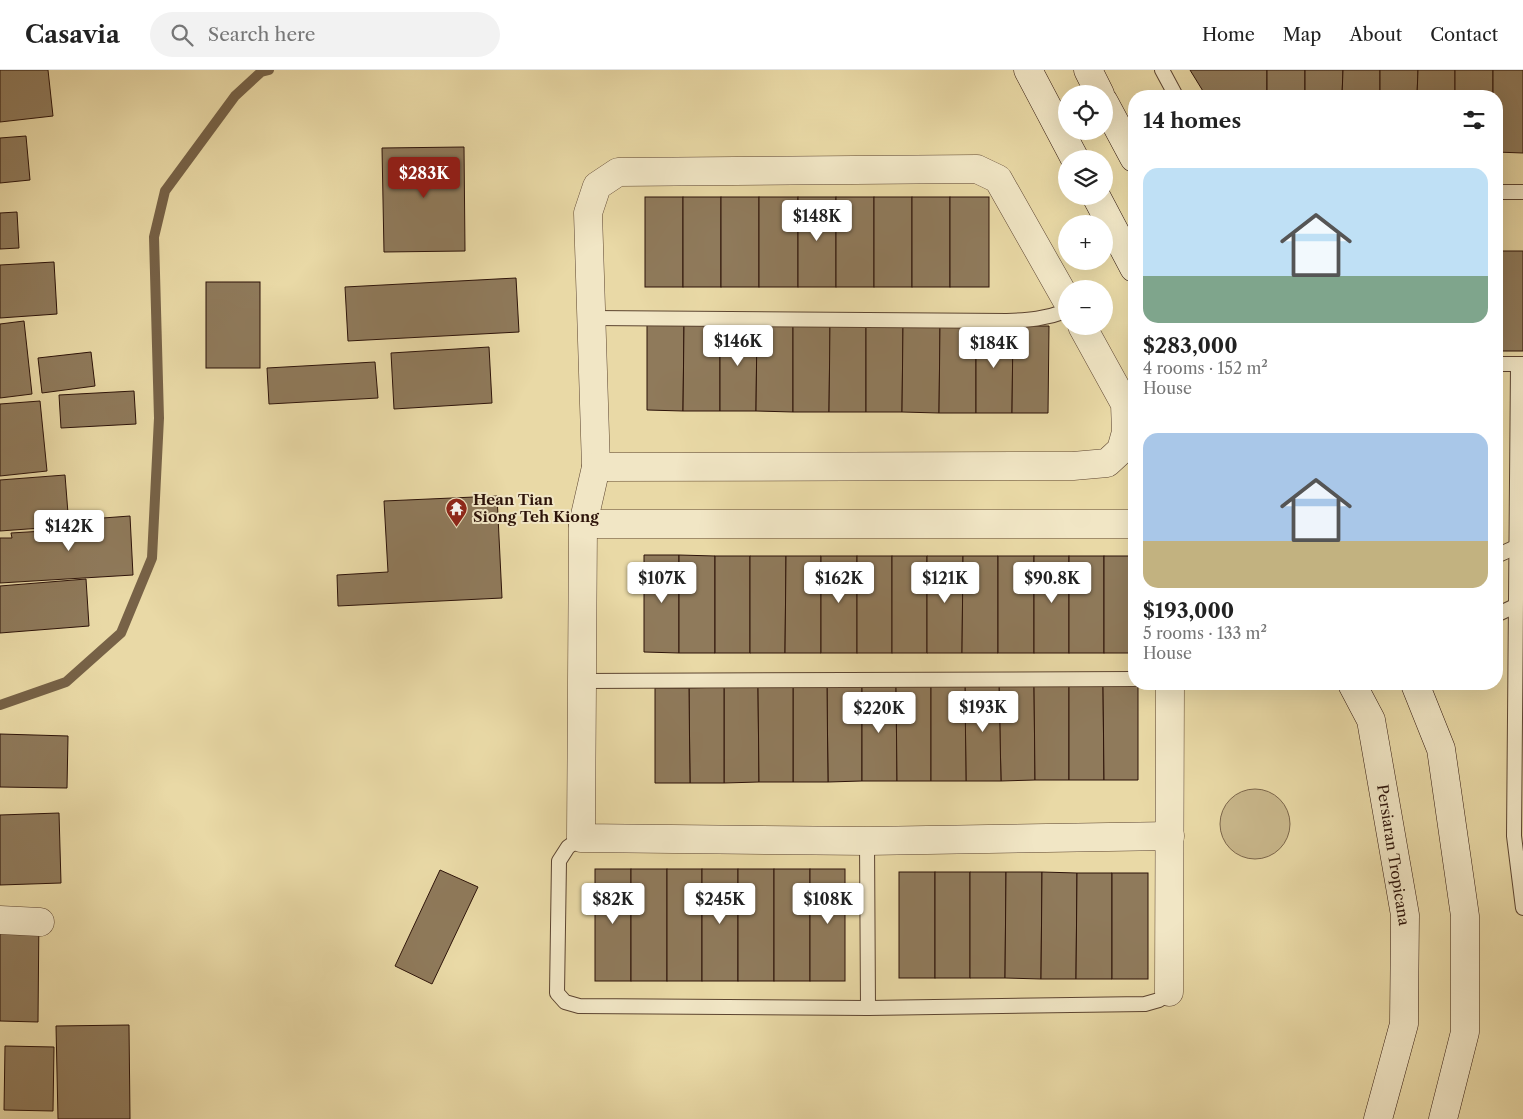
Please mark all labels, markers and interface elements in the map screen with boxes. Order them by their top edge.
search box [150,12,500,57]
text: Casavia [25,20,120,49]
icon: search [168,21,196,49]
text: Search here [208,23,315,46]
text: Home [1202,24,1255,46]
text: Map [1283,24,1321,46]
text: About [1349,24,1402,46]
text: Contact [1430,24,1498,46]
map controls [1058,85,1113,335]
button: locate [1058,85,1113,140]
icon: filters [1460,106,1488,134]
text: 14 homes [1143,108,1241,133]
button: layers [1058,150,1113,205]
pin: $283K [389,156,459,199]
text: $283K [399,163,449,183]
pin: $148K [782,200,852,242]
icon: home [1271,200,1361,290]
text: $148K [793,206,841,226]
button: + [1058,215,1113,270]
button: − [1058,280,1113,335]
pin: $146K [703,324,773,367]
pin: $184K [959,326,1029,369]
text: $146K [714,331,762,351]
text: $184K [970,333,1018,353]
text: $283,000 [1143,333,1238,358]
text: 4 rooms · 152 m² [1143,358,1268,378]
text: House [1143,378,1192,398]
icon: home [1271,465,1361,555]
place label: Hean Tian Siong Teh Kiong [473,490,599,526]
temple icon: Hean Tian Siong Teh Kiong [445,497,469,528]
pin: $142K [34,510,104,552]
text: $142K [45,516,93,536]
pin: $107K [627,562,697,604]
pin: $162K [804,562,874,604]
pin: $121K [910,562,980,604]
pin: $90.8K [1011,562,1093,604]
text: $107K [638,568,686,588]
text: $162K [815,568,863,588]
text: $121K [922,568,968,588]
text: $90.8K [1024,568,1080,588]
text: $193,000 [1143,598,1234,623]
text: 5 rooms · 133 m² [1143,623,1267,643]
text: House [1143,643,1192,663]
pin: $193K [948,690,1018,733]
pin: $220K [844,692,914,734]
text: $193K [959,697,1007,717]
text: $220K [854,698,904,718]
street label: Persiaran Tropicana [1373,783,1414,927]
pin: $82K [583,882,643,925]
pin: $245K [685,882,755,925]
pin: $108K [793,882,863,925]
text: $82K [592,889,634,909]
text: $245K [695,889,745,909]
text: $108K [804,889,852,909]

